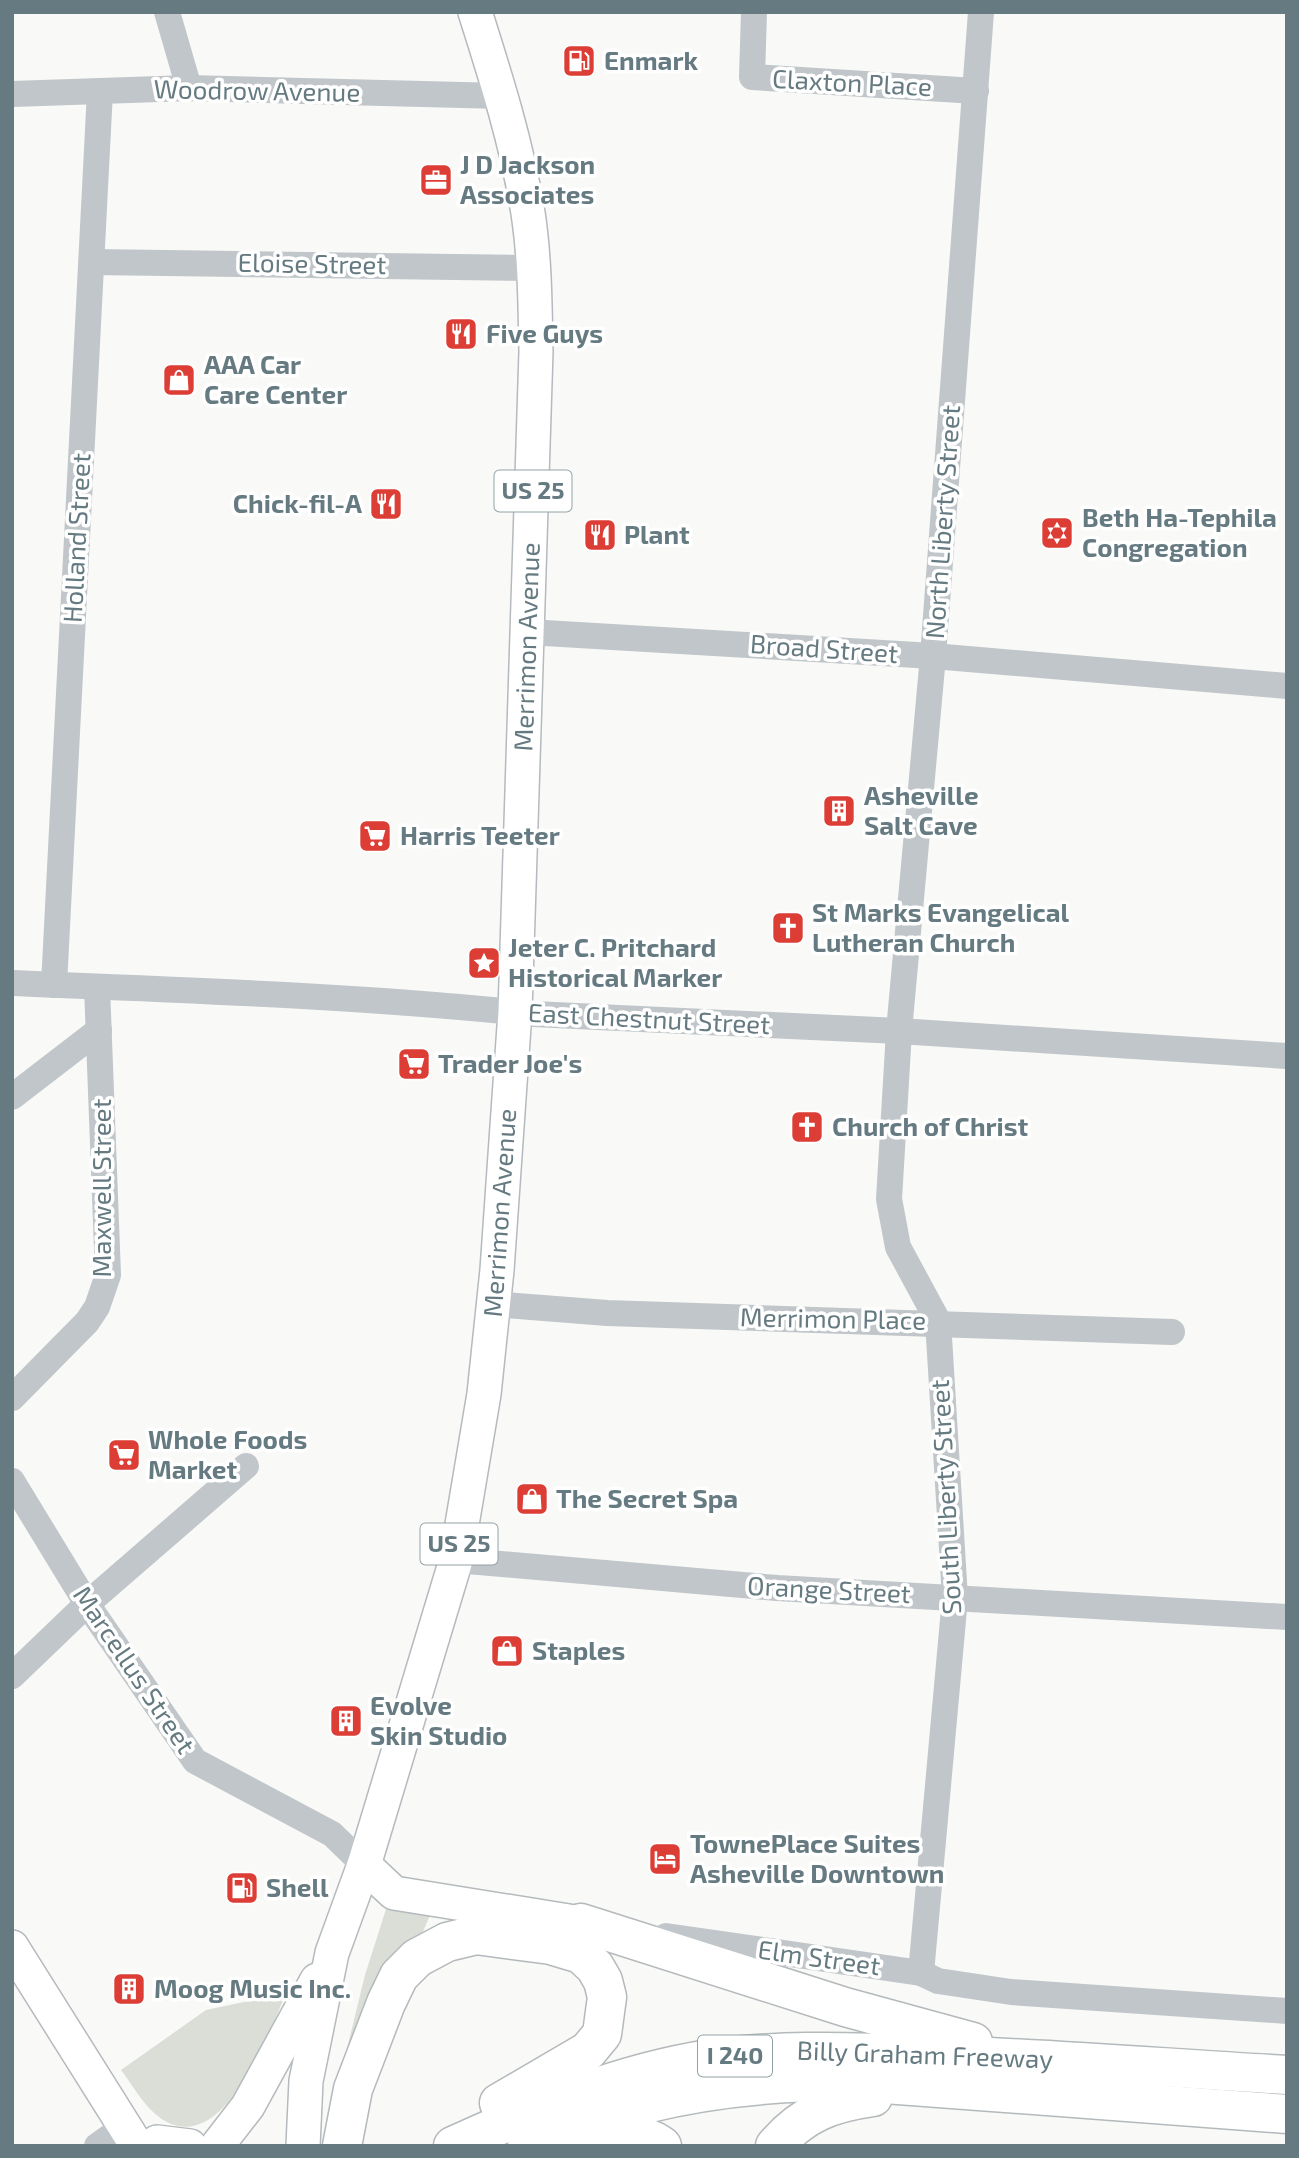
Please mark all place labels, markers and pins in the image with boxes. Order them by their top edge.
fuel station icon: Enmark [560,42,598,80]
place label: Enmark [604,44,698,75]
place label: J D Jackson Associates [460,148,595,209]
office icon: J D Jackson Associates [417,161,455,199]
restaurant icon: Five Guys [442,315,480,353]
place label: Five Guys [486,317,603,349]
place label: AAA Car Care Center [204,348,347,409]
shop icon: AAA Car Care Center [160,361,198,399]
restaurant icon: Chick-fil-A [367,485,405,523]
place label: Chick-fil-A [233,487,362,518]
place label: Beth Ha-Tephila Congregation [1082,501,1277,562]
synagogue icon: Beth Ha-Tephila Congregation [1038,514,1076,552]
restaurant icon: Plant [581,516,619,554]
place label: Plant [624,518,690,549]
place label: Asheville Salt Cave [864,779,979,840]
building icon: Asheville Salt Cave [820,792,858,830]
supermarket icon: Harris Teeter [356,817,394,855]
place label: Harris Teeter [400,819,560,850]
place label: St Marks Evangelical Lutheran Church [812,896,1069,957]
church icon: St Marks Evangelical Lutheran Church [769,909,807,947]
place label: Jeter C. Pritchard Historical Marker [508,931,722,992]
place icon: Jeter C. Pritchard Historical Marker [465,944,503,982]
supermarket icon: Trader Joe's [395,1045,433,1083]
place label: Trader Joe's [438,1047,582,1078]
church icon: Church of Christ [788,1108,826,1146]
place label: Church of Christ [832,1110,1029,1141]
place label: Whole Foods Market [148,1423,307,1484]
supermarket icon: Whole Foods Market [105,1436,143,1474]
shop icon: The Secret Spa [513,1480,551,1518]
place label: The Secret Spa [556,1482,738,1513]
shop icon: Staples [488,1632,526,1670]
place label: Staples [532,1634,625,1665]
place label: Evolve Skin Studio [370,1689,507,1750]
building icon: Evolve Skin Studio [327,1702,365,1740]
place label: TownePlace Suites Asheville Downtown [690,1827,944,1888]
hotel icon: TownePlace Suites Asheville Downtown [646,1840,684,1878]
fuel station icon: Shell [223,1869,261,1907]
place label: Shell [266,1871,329,1902]
building icon: Moog Music Inc. [110,1970,148,2008]
place label: Moog Music Inc. [154,1972,351,2003]

